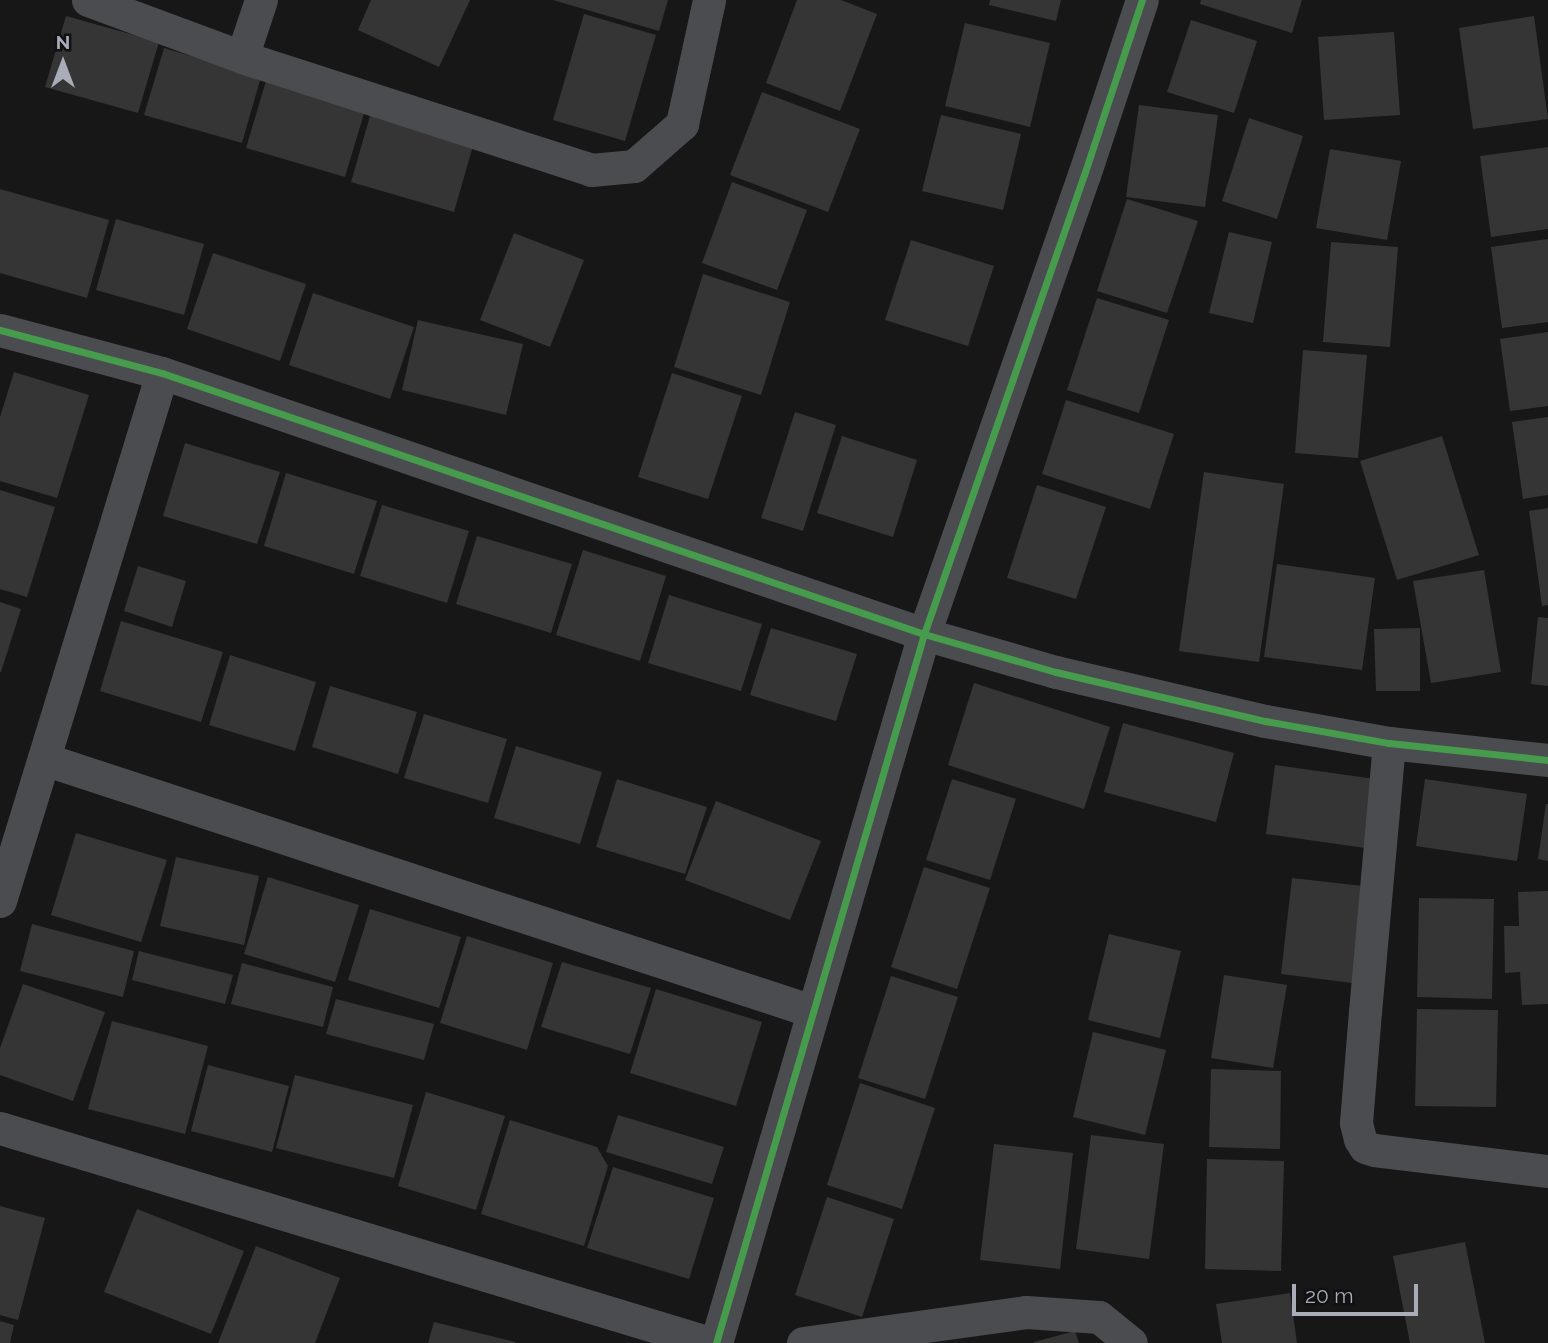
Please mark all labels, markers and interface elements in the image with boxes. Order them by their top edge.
north arrow [28,28,98,98]
text: N [56,31,70,53]
scale bar [1296,1270,1422,1314]
text: 20 m [1305,1283,1353,1308]

